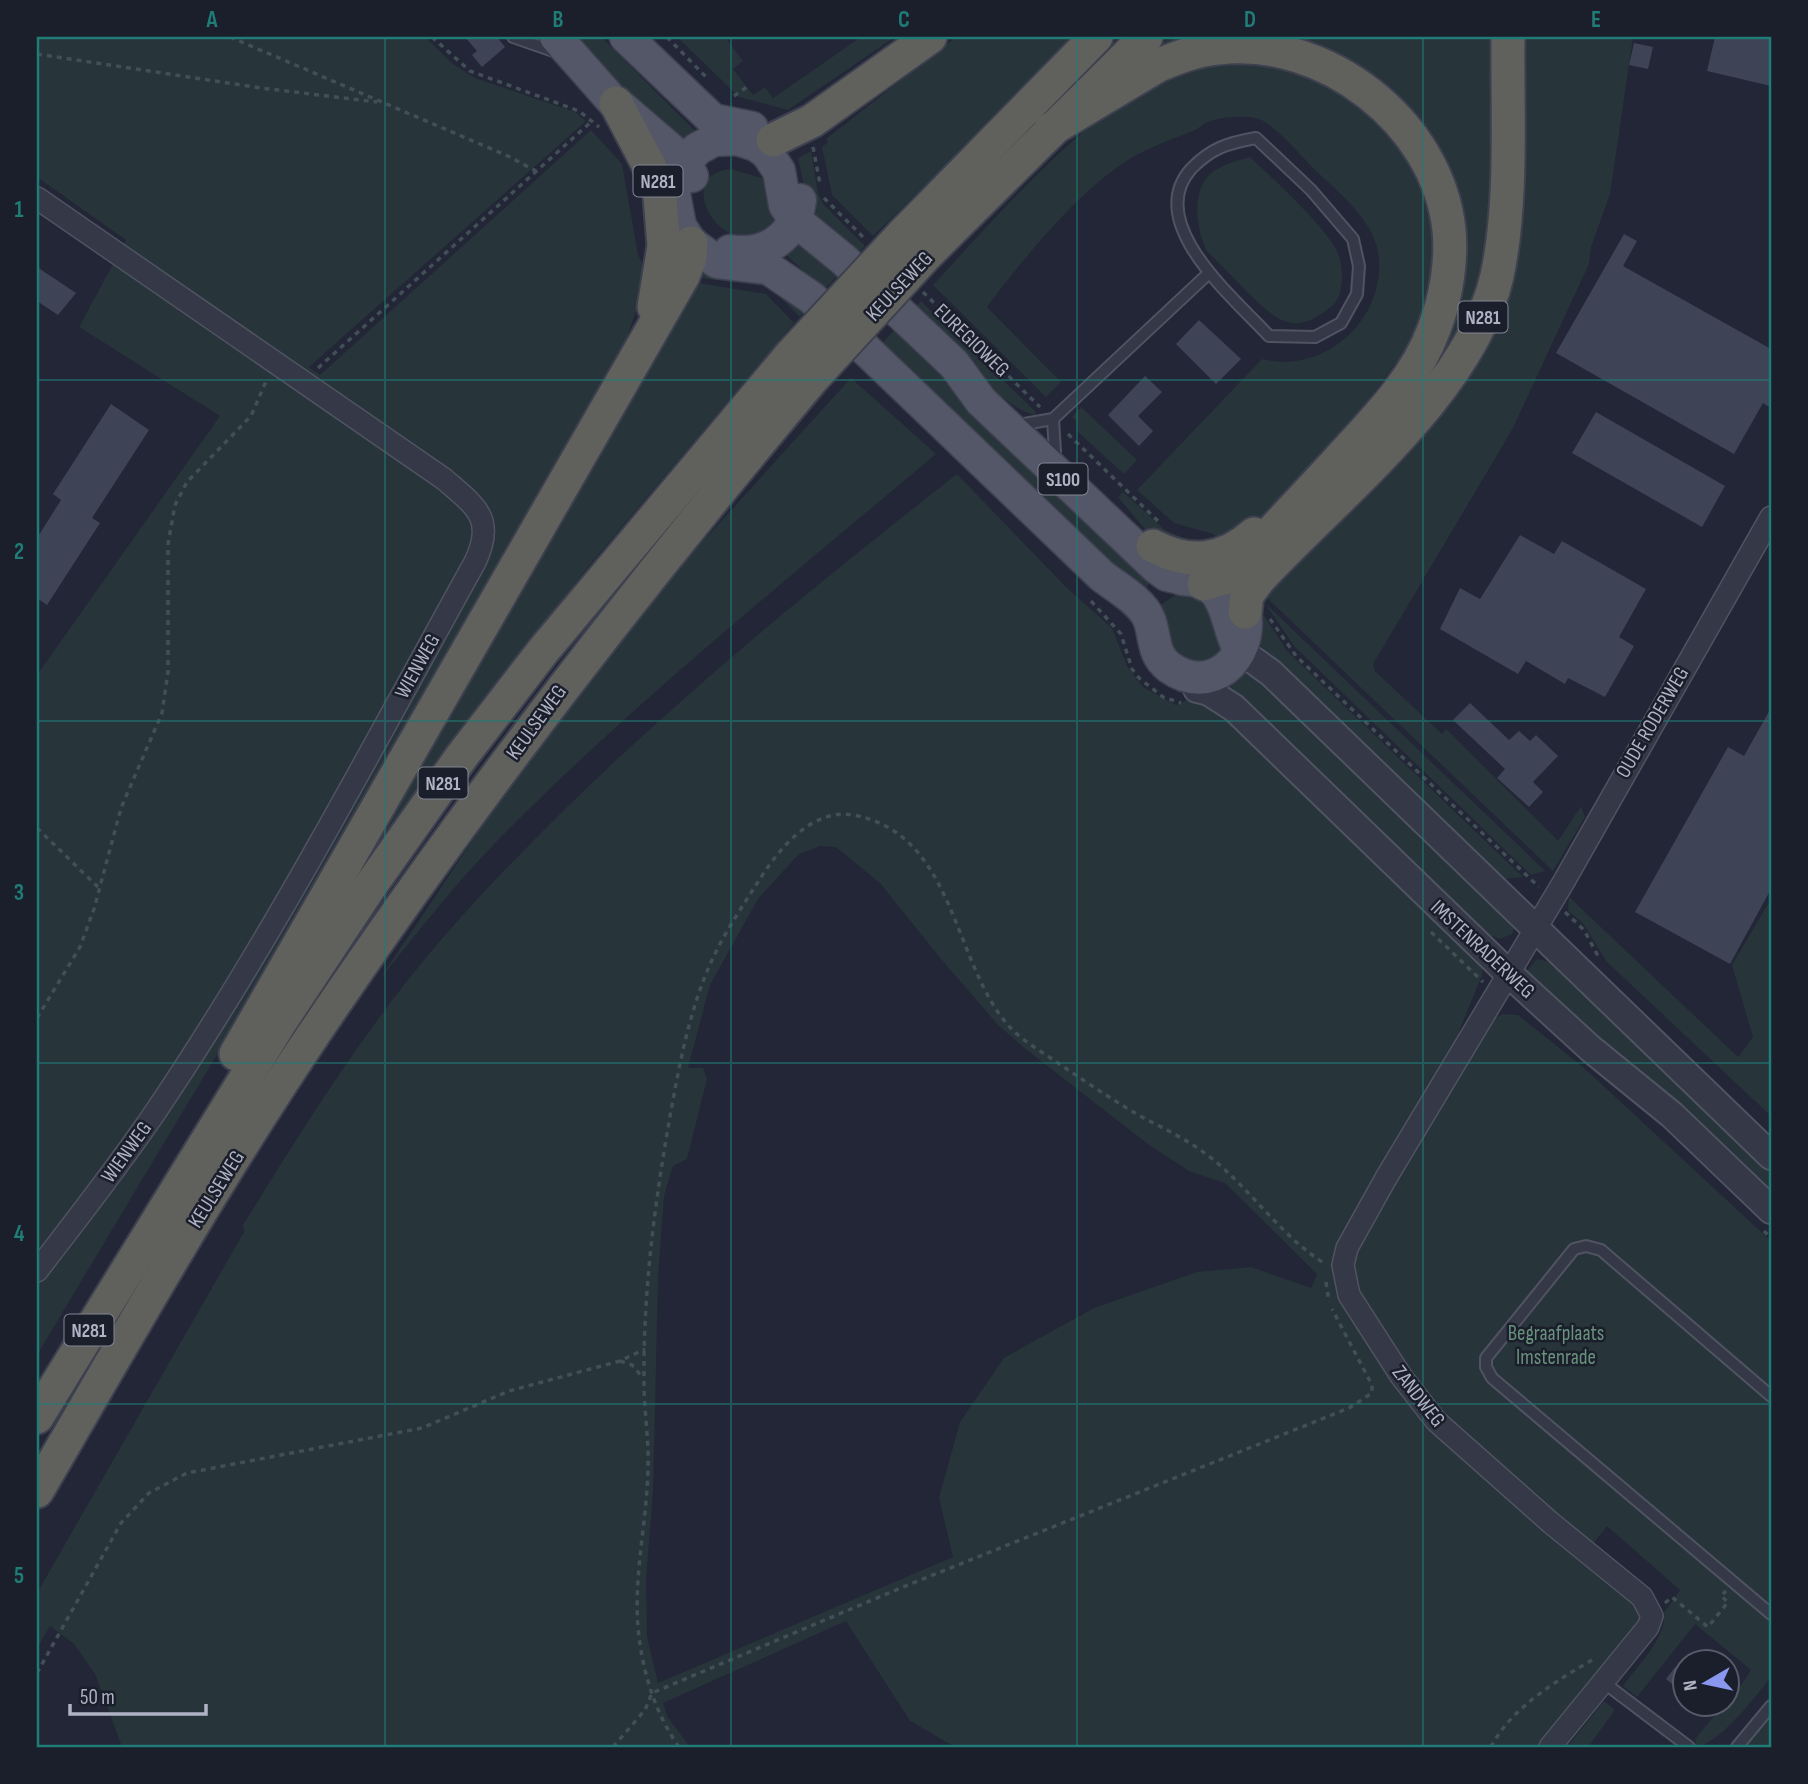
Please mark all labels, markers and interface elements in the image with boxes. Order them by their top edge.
text: A [206,6,219,34]
text: B [553,6,564,34]
text: C [898,6,910,34]
text: D [1244,6,1256,34]
text: E [1591,6,1601,34]
road number: N281 [634,166,682,196]
text: 1 [14,196,24,224]
street label: KEULSEWEG [861,246,938,326]
street label: EUREGIOWEG [929,298,1014,382]
road number: N281 [1458,302,1508,332]
road number: S100 [1038,464,1088,494]
text: 2 [14,538,24,566]
street label: WIENWEG [390,630,445,703]
street label: OUDE RODERWEG [1611,662,1694,782]
street label: KEULSEWEG [501,680,572,765]
road number: N281 [418,768,467,798]
text: 3 [14,879,24,907]
street label: IMSTENRADERWEG [1425,895,1540,1004]
street label: WIENWEG [96,1117,157,1188]
street label: KEULSEWEG [183,1146,250,1233]
text: 4 [14,1220,25,1248]
road number: N281 [64,1314,114,1346]
park label: Begraafplaats Imstenrade [1508,1321,1604,1370]
street label: ZANDWEG [1387,1361,1450,1432]
text: 5 [14,1562,24,1590]
north arrow [1672,1648,1742,1718]
scale bar [70,1672,206,1716]
text: N [1679,1679,1703,1692]
text: 50 m [80,1685,115,1710]

